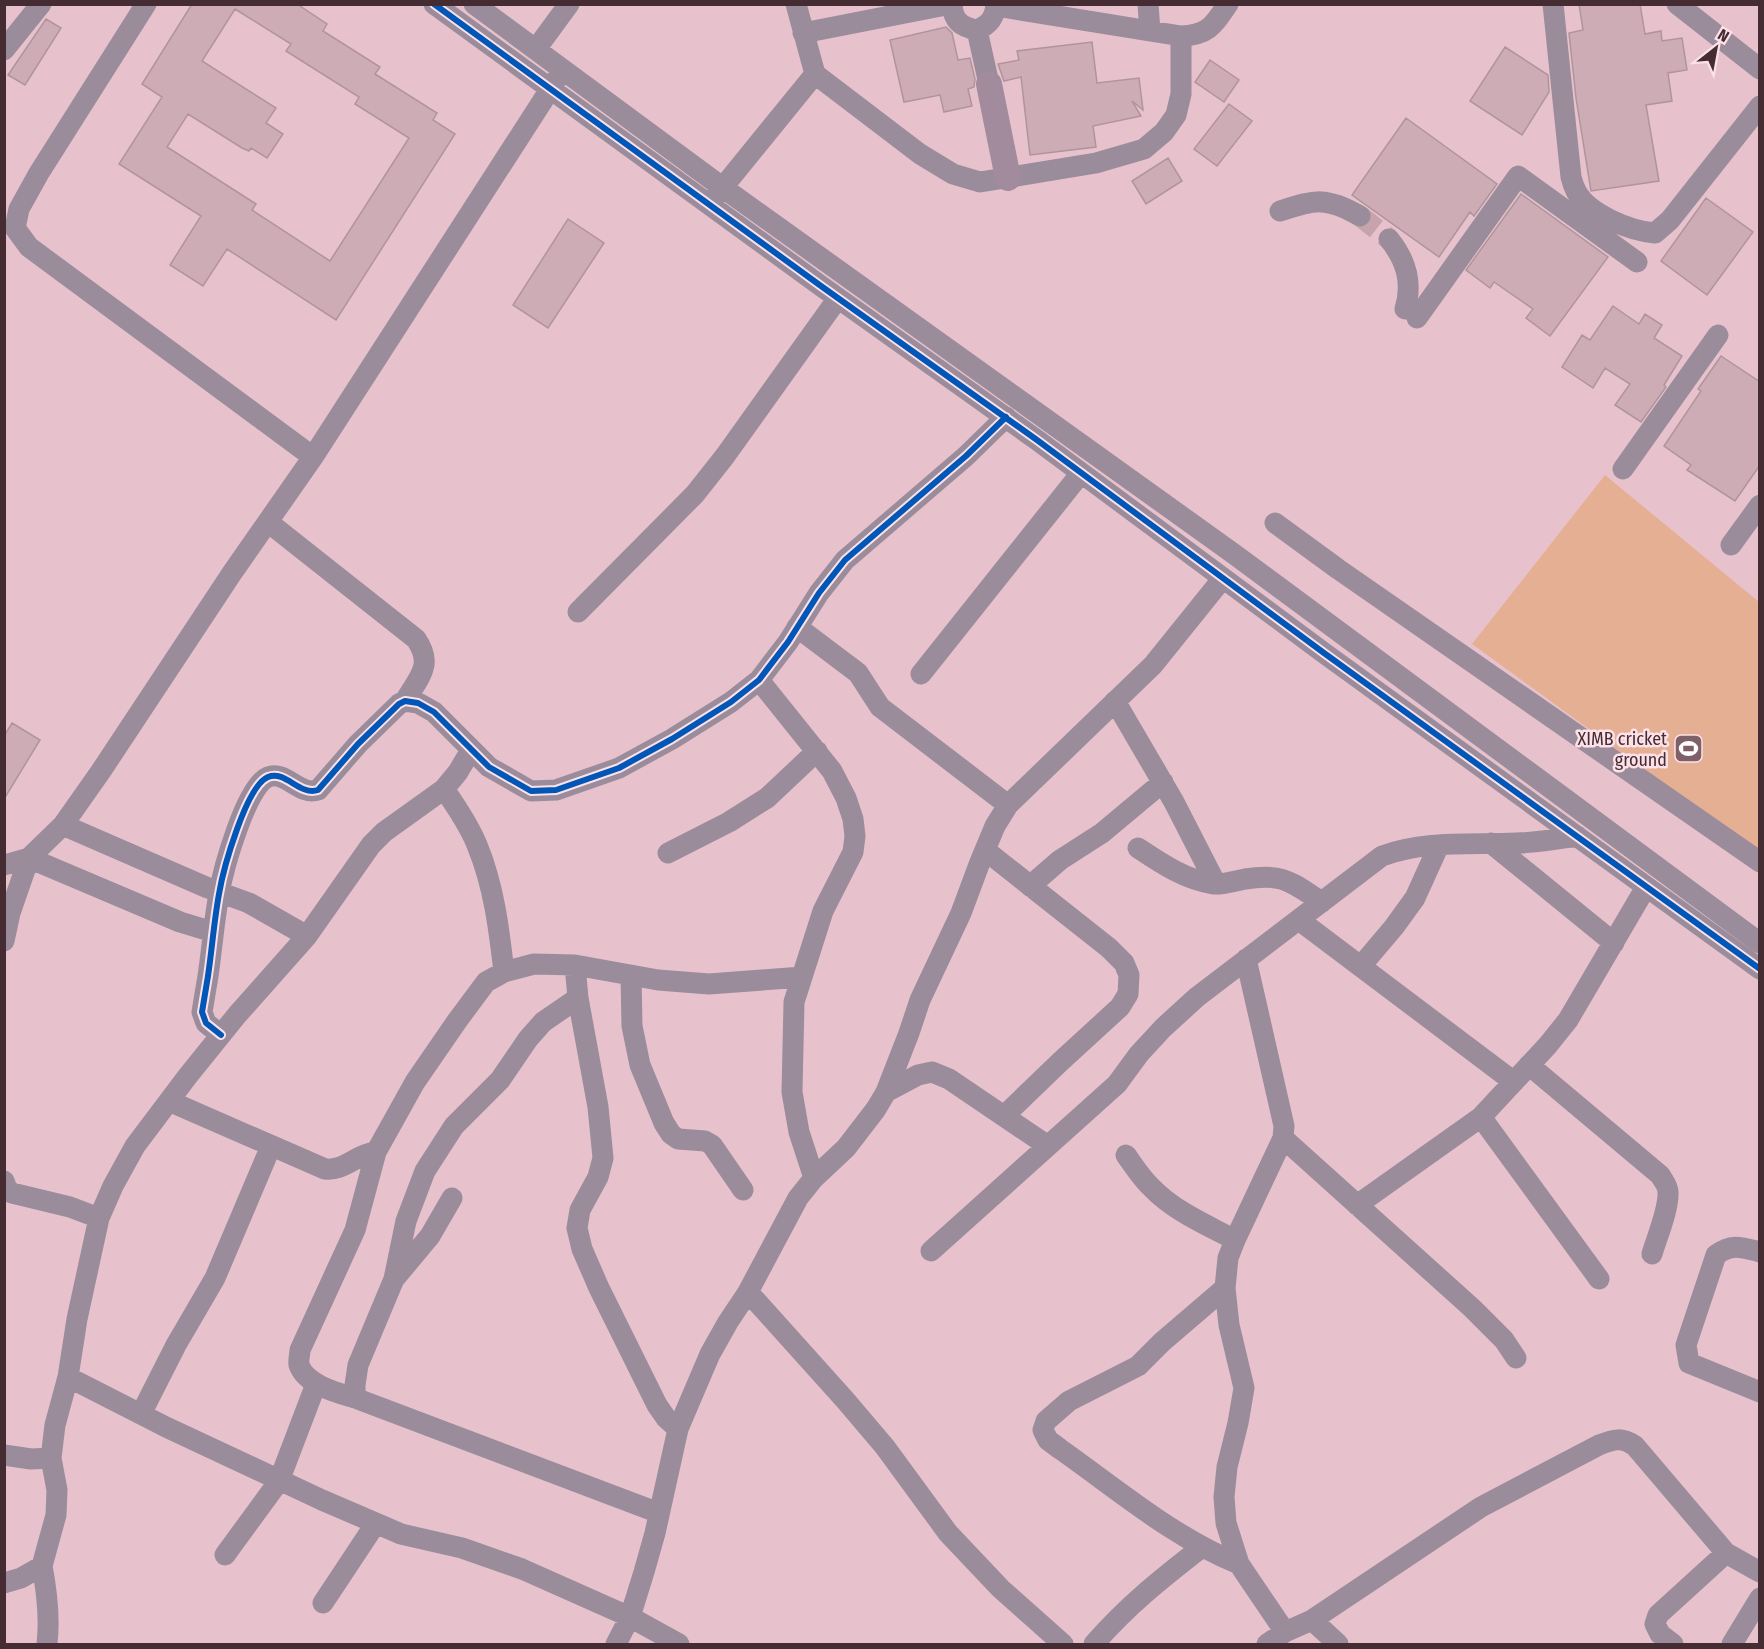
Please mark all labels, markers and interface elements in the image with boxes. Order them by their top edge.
north arrow [1686,18,1746,78]
text: N [1714,25,1732,46]
place label: XIMB cricket ground [1577,728,1667,771]
sports icon: XIMB cricket ground [1672,733,1704,765]

